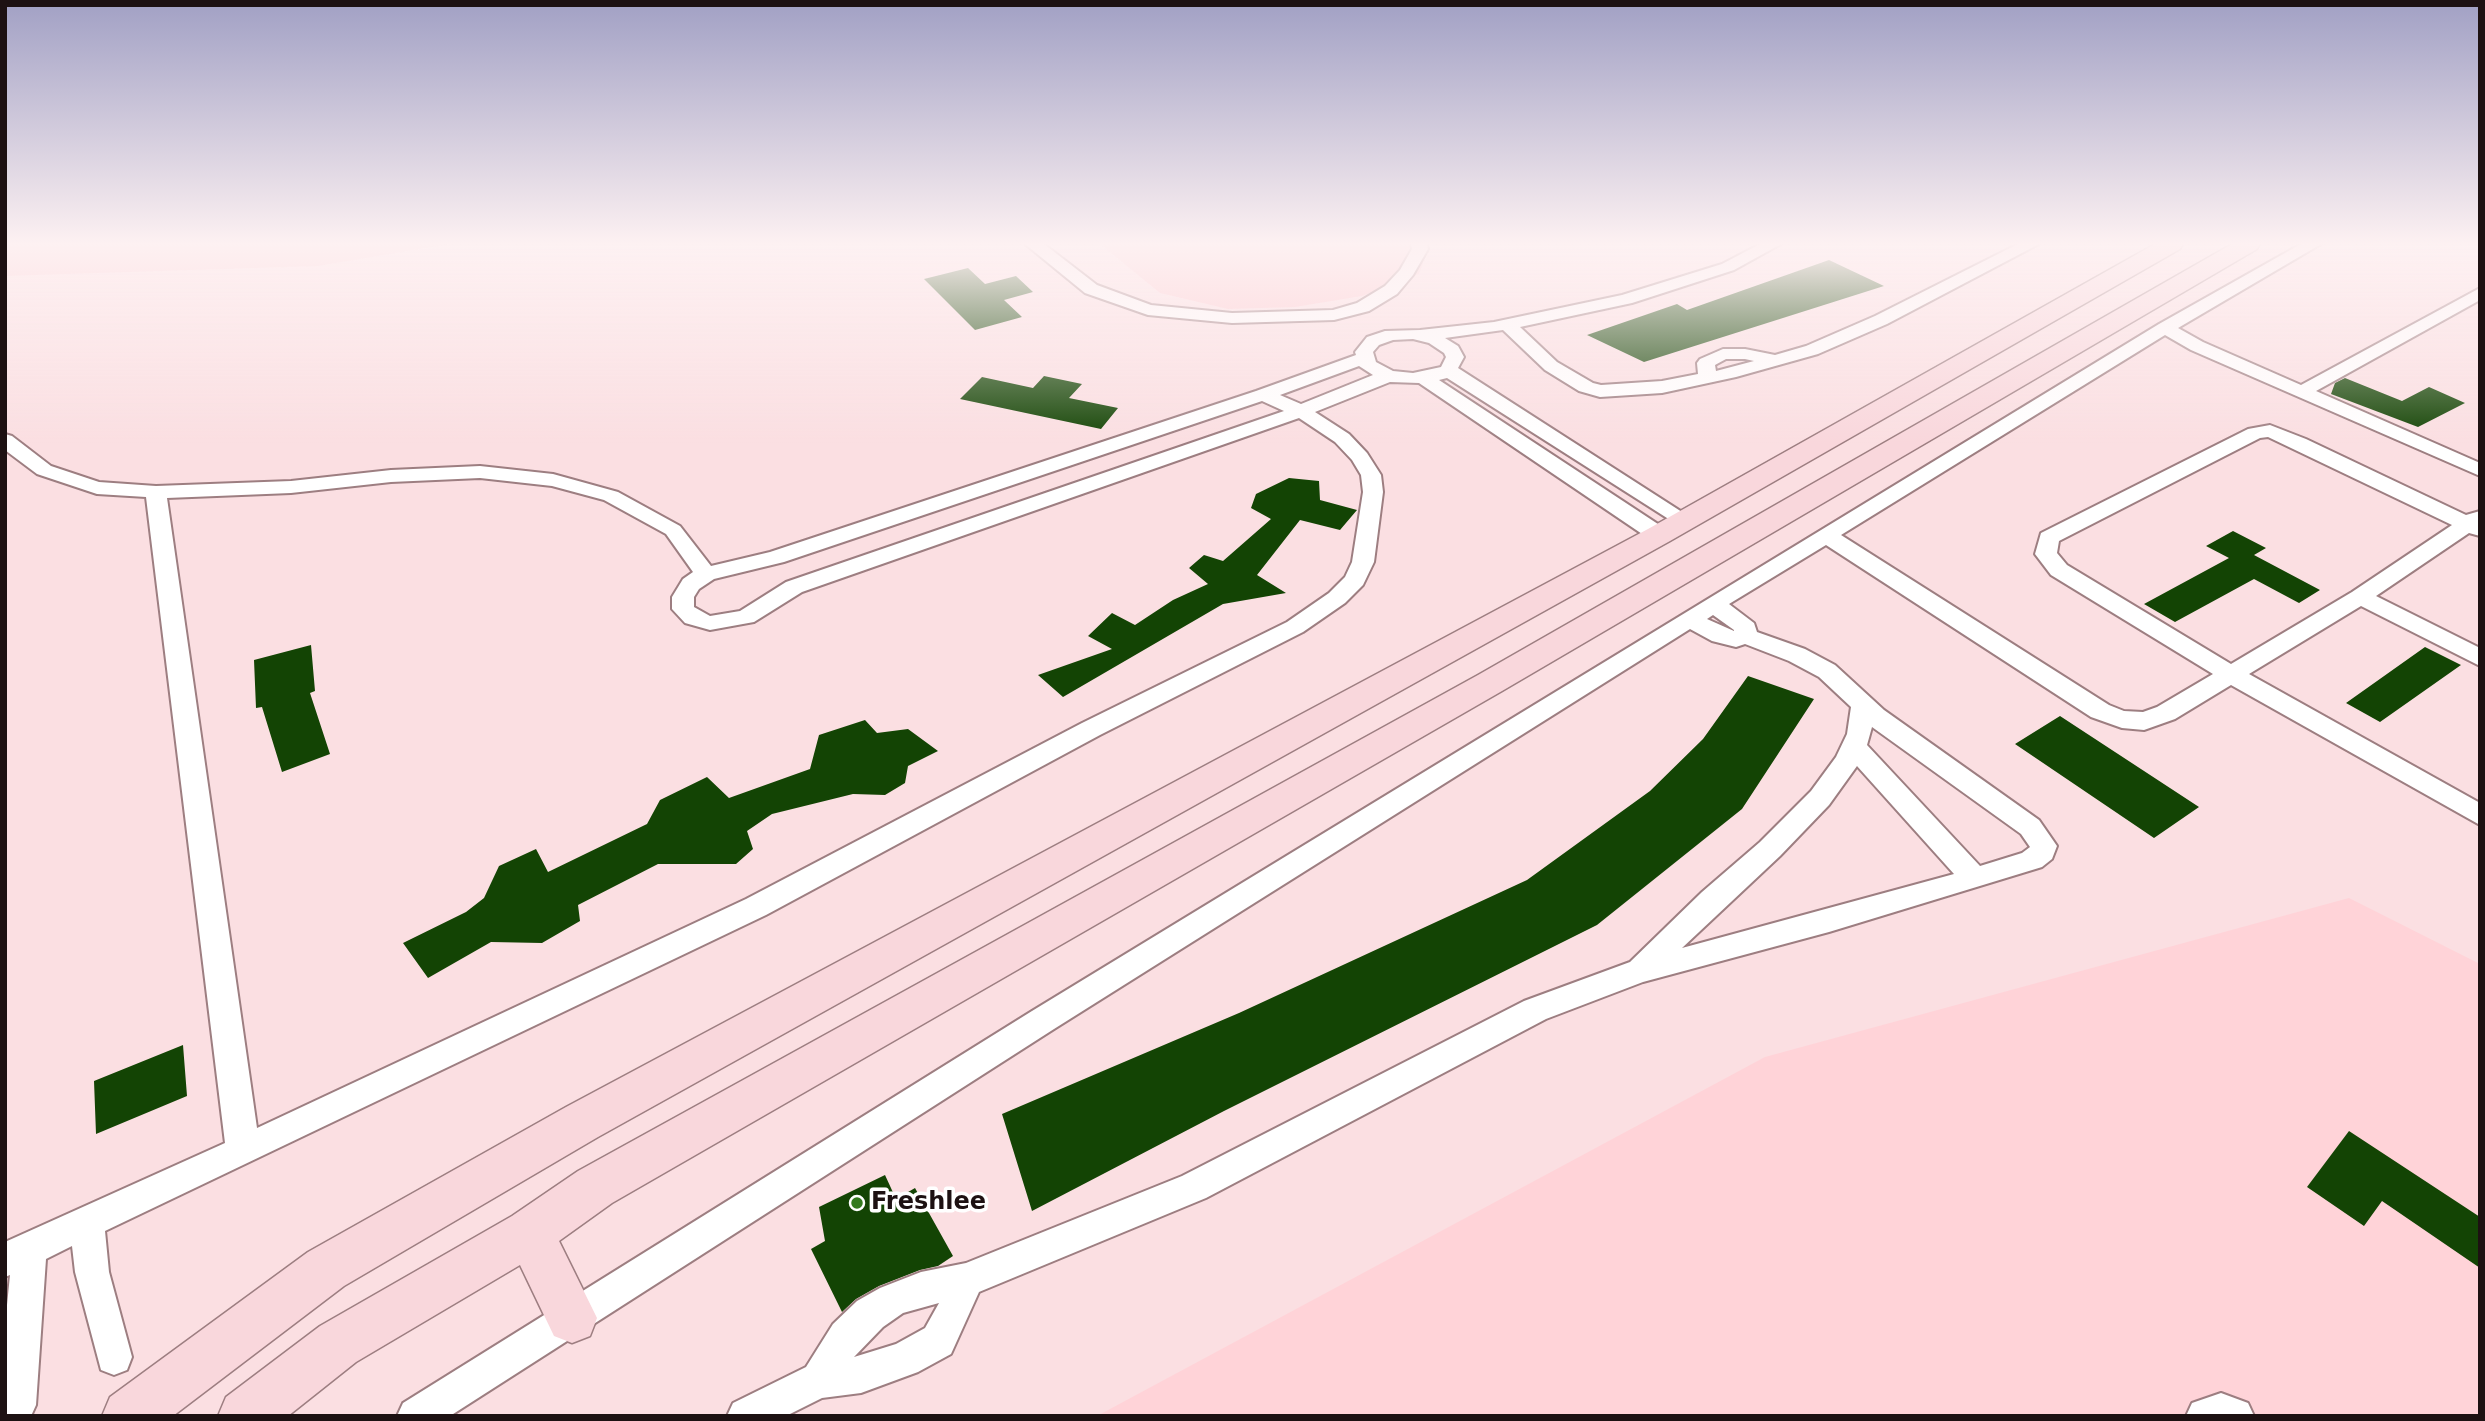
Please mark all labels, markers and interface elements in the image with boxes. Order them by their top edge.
place label: Freshlee [871,1189,986,1217]
marker: Freshlee [849,1195,865,1211]

